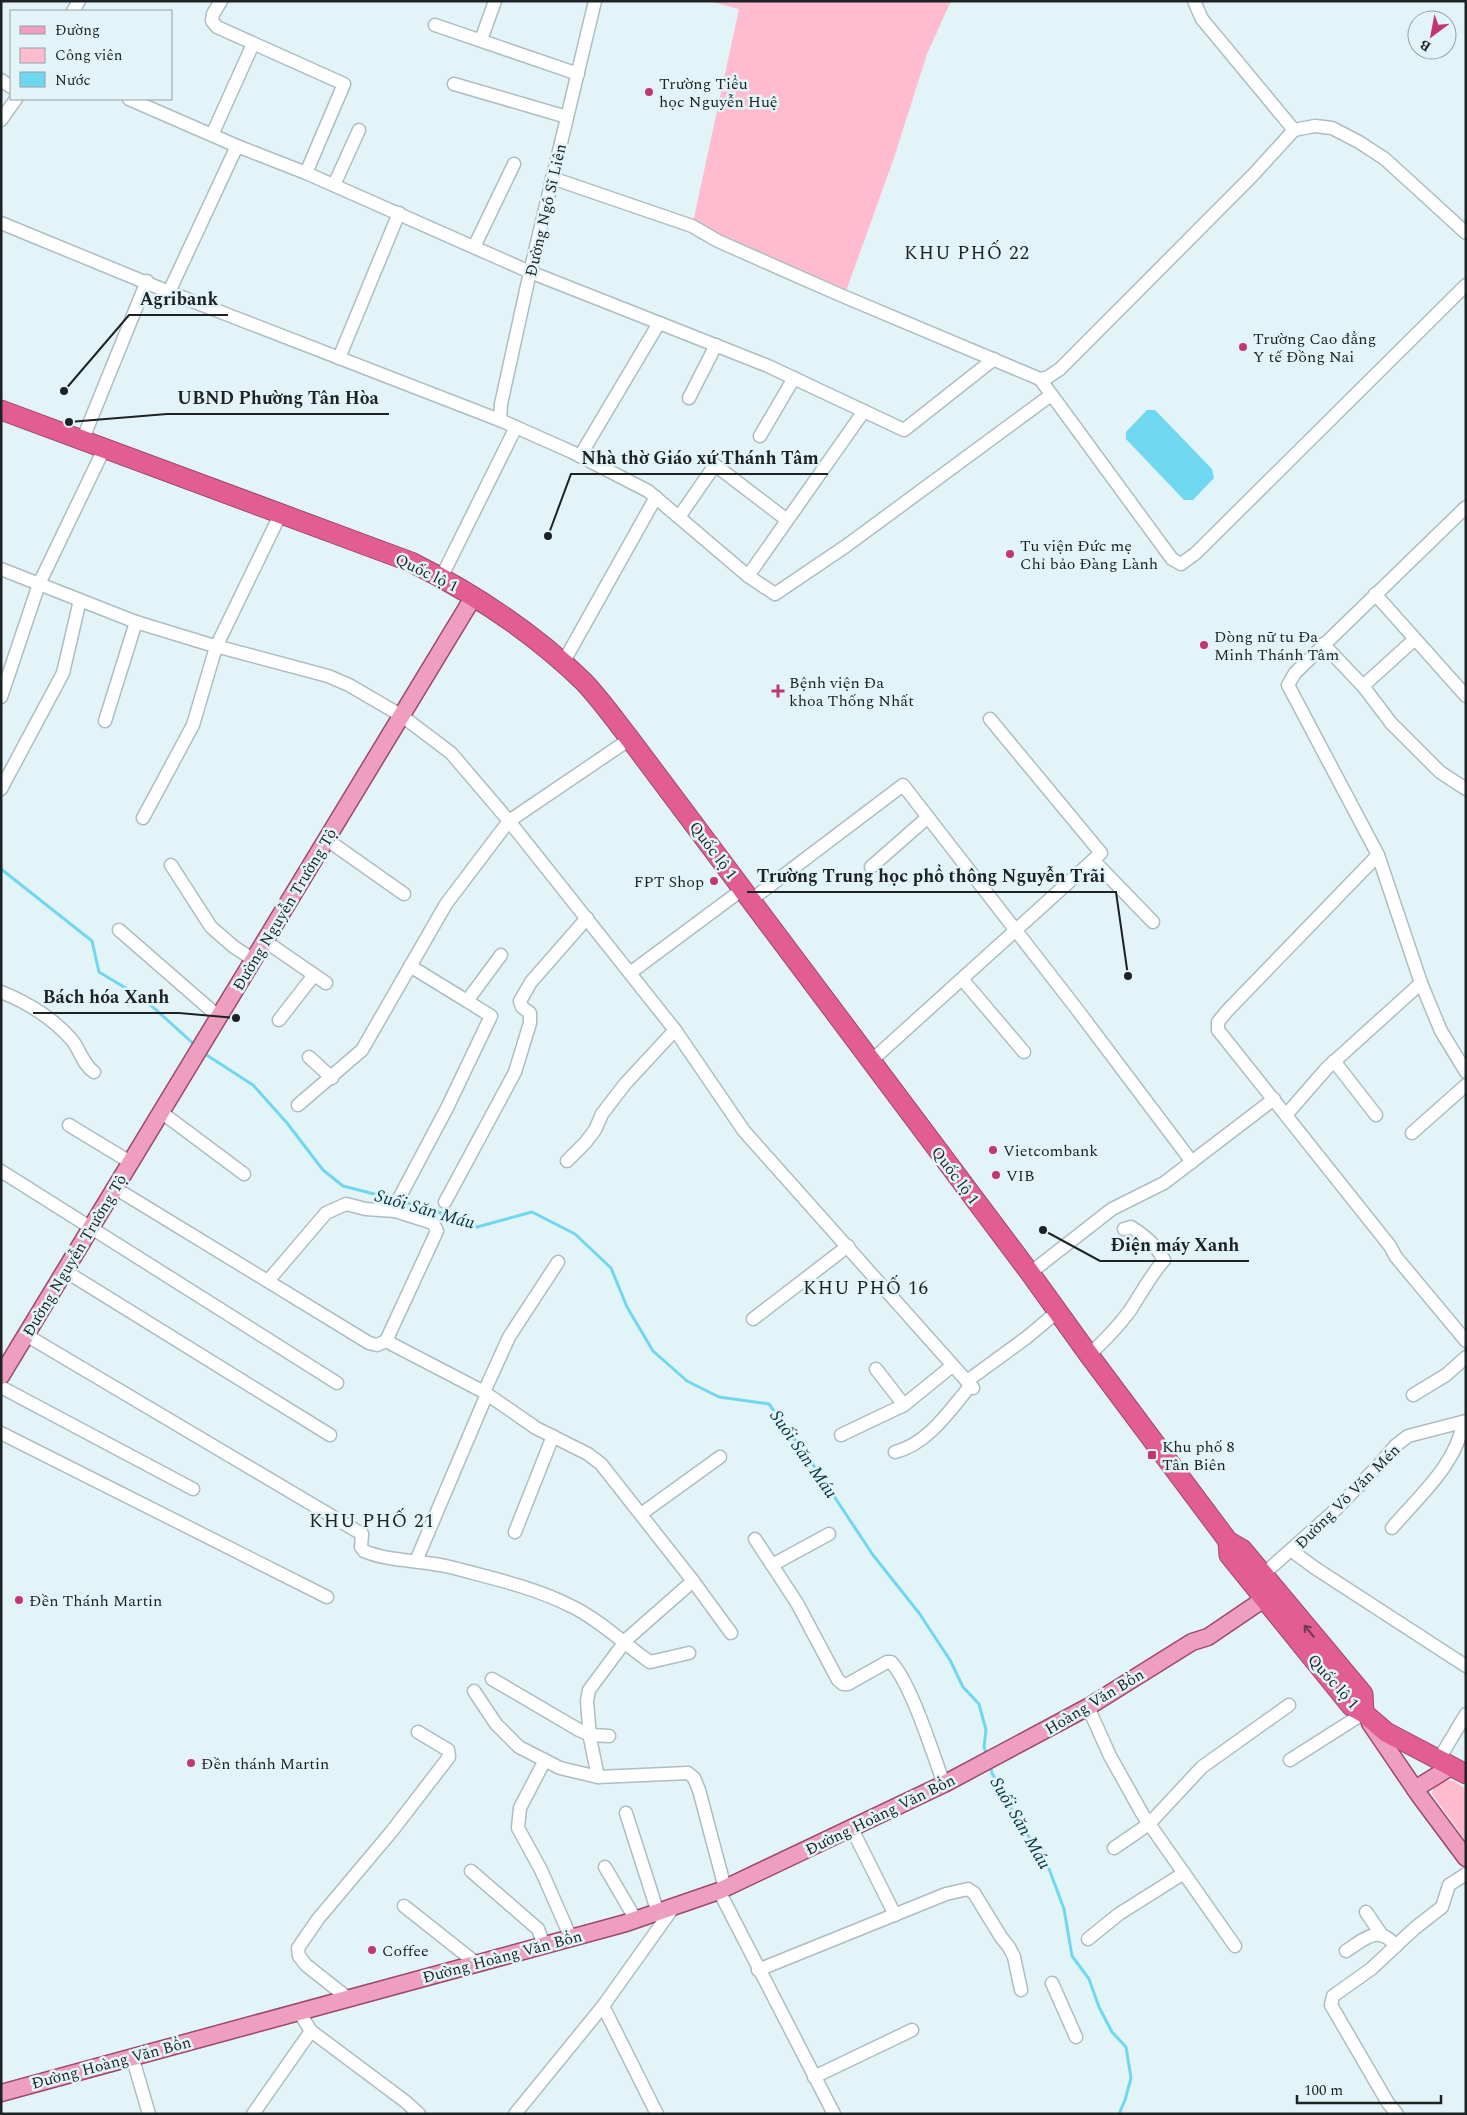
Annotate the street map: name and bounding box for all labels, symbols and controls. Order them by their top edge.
legend [10,10,172,100]
north arrow [1407,10,1457,60]
text: Đường [55,19,100,42]
text: B [1416,34,1435,57]
text: Công viên [55,44,123,67]
text: Nước [55,69,91,92]
place label: Trường Tiểu học Nguyễn Huệ [659,72,778,114]
marker: Trường Tiểu học Nguyễn Huệ [643,86,655,98]
street label: Đường Ngô Sĩ Liên [519,141,573,279]
district label: KHU PHỐ 22 [904,239,1030,268]
callout: Agribank [129,282,228,315]
text: Agribank [140,286,218,313]
place label: Trường Cao đẳng Y tế Đồng Nai [1253,327,1376,369]
marker: Trường Cao đẳng Y tế Đồng Nai [1237,341,1249,353]
callout: UBND Phường Tân Hòa [167,381,389,414]
text: UBND Phường Tân Hòa [177,385,380,412]
callout: Nhà thờ Giáo xứ Thánh Tâm [571,441,828,474]
text: Nhà thờ Giáo xứ Thánh Tâm [581,445,819,472]
place label: Tu viện Đức mẹ Chỉ bảo Đàng Lành [1020,534,1158,576]
street label: Quốc lộ 1 [391,547,462,599]
marker: Tu viện Đức mẹ Chỉ bảo Đàng Lành [1004,548,1016,560]
place label: Dòng nữ tu Đa Minh Thánh Tâm [1214,625,1339,667]
marker: Dòng nữ tu Đa Minh Thánh Tâm [1198,639,1210,651]
place label: Bệnh viện Đa khoa Thống Nhất [789,671,914,713]
marker: Bệnh viện Đa khoa Thống Nhất [771,684,785,698]
street label: Quốc lộ 1 [683,816,743,885]
street label: Đường Nguyễn Trường Tộ [227,824,343,995]
callout: Trường Trung học phổ thông Nguyễn Trãi [747,859,1116,892]
text: Trường Trung học phổ thông Nguyễn Trãi [757,863,1105,890]
place label: FPT Shop [634,870,704,894]
marker: FPT Shop [708,875,720,887]
callout: Bách hóa Xanh [33,980,179,1013]
text: Bách hóa Xanh [43,984,169,1011]
place label: Vietcombank [1003,1139,1098,1163]
street label: Quốc lộ 1 [925,1141,985,1210]
marker: Vietcombank [987,1144,999,1156]
place label: VIB [1006,1164,1035,1188]
marker: VIB [990,1169,1002,1181]
street label: Đường Nguyễn Trường Tộ [17,1170,133,1341]
water label: Suối Săn Máu [372,1182,479,1237]
callout: Điện máy Xanh [1100,1228,1249,1261]
text: Điện máy Xanh [1111,1232,1239,1259]
district label: KHU PHỐ 16 [803,1274,929,1303]
water label: Suối Săn Máu [763,1404,844,1505]
place label: Khu phố 8 Tân Biên [1162,1435,1235,1477]
street label: Đường Võ Văn Mén [1290,1439,1406,1555]
marker: Khu phố 8 Tân Biên [1146,1449,1158,1461]
district label: KHU PHỐ 21 [309,1507,435,1536]
place label: Đền Thánh Martin [29,1589,162,1613]
marker: Đền Thánh Martin [13,1594,25,1606]
one-way arrow [1303,1625,1315,1638]
street label: Quốc lộ 1 [1302,1649,1365,1715]
street label: Hoàng Văn Bổn [1040,1663,1149,1741]
place label: Đền thánh Martin [201,1752,329,1776]
marker: Đền thánh Martin [185,1757,197,1769]
street label: Đường Hoàng Văn Bổn [801,1768,960,1862]
water label: Suối Săn Máu [983,1772,1058,1875]
street label: Đường Hoàng Văn Bổn [420,1924,585,1990]
place label: Coffee [382,1939,429,1963]
marker: Coffee [366,1944,378,1956]
street label: Đường Hoàng Văn Bổn [29,2030,194,2096]
scale bar [1297,2072,1441,2104]
text: 100 m [1304,2079,1343,2102]

